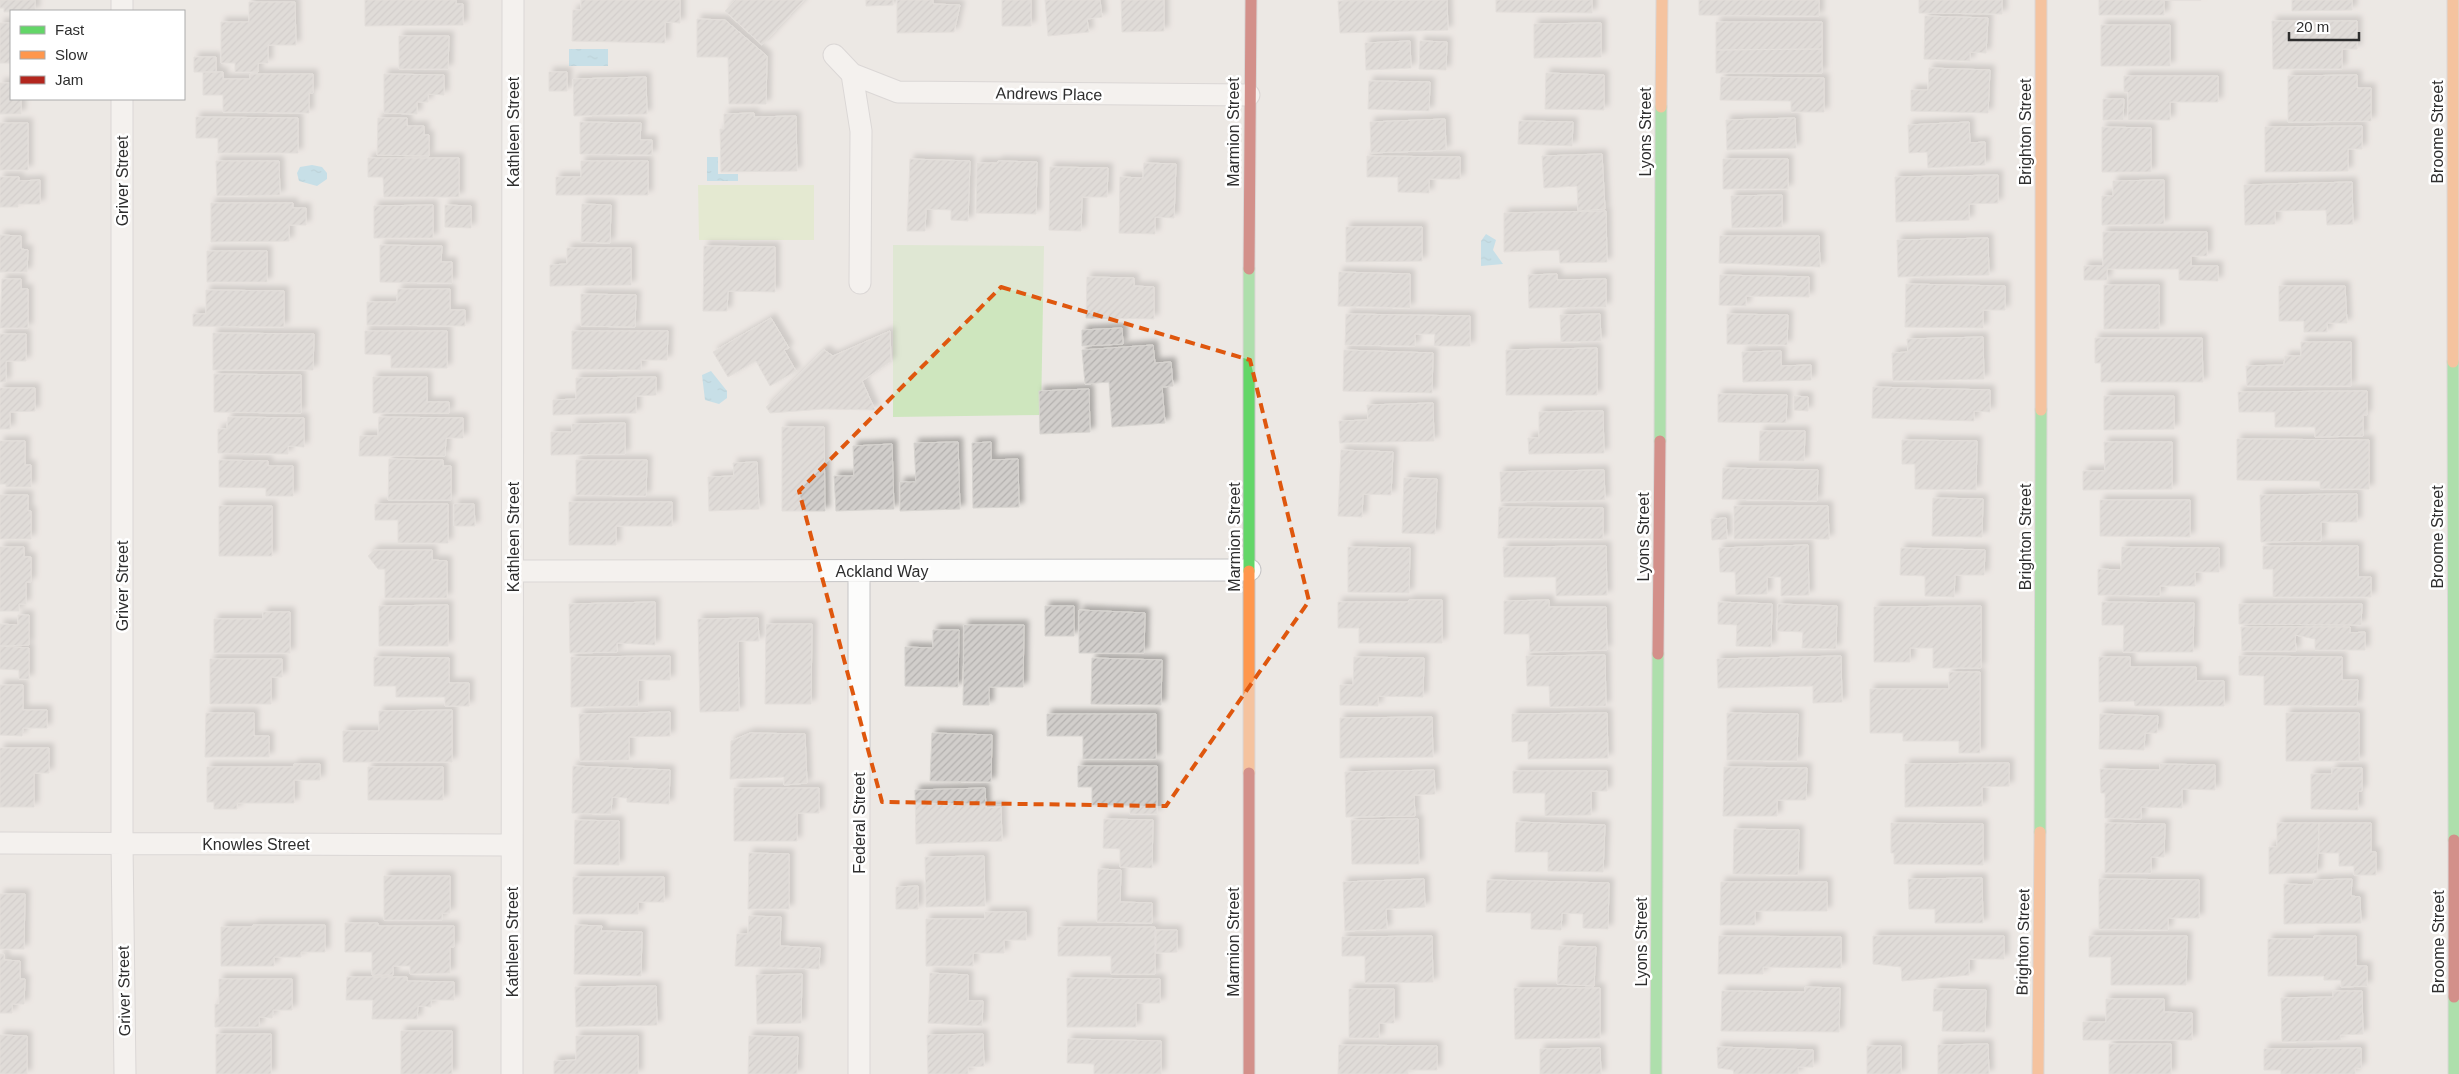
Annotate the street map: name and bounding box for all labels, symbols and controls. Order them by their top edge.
legend [10,10,185,100]
scale bar [2289,10,2359,42]
text: 20 m [2296,18,2329,35]
text: Fast [55,21,85,38]
text: Slow [55,46,88,63]
text: Jam [55,71,83,88]
street label: Kathleen Street [505,76,522,187]
street label: Marmion Street [1225,77,1242,187]
street label: Brighton Street [2017,78,2034,185]
street label: Broome Street [2429,80,2446,184]
street label: Andrews Place [996,85,1103,103]
street label: Lyons Street [1637,87,1654,177]
street label: Griver Street [114,135,131,226]
street label: Kathleen Street [505,481,522,592]
street label: Marmion Street [1226,482,1243,592]
street label: Brighton Street [2017,483,2034,590]
street label: Broome Street [2429,485,2446,589]
street label: Lyons Street [1635,492,1652,582]
street label: Griver Street [114,540,131,631]
street label: Ackland Way [836,563,928,580]
street label: Federal Street [851,772,868,874]
street label: Knowles Street [202,836,310,853]
street label: Kathleen Street [504,886,521,997]
street label: Marmion Street [1225,887,1242,997]
street label: Brighton Street [2014,888,2032,996]
street label: Broome Street [2430,890,2447,994]
street label: Lyons Street [1633,897,1650,987]
street label: Griver Street [115,945,133,1036]

